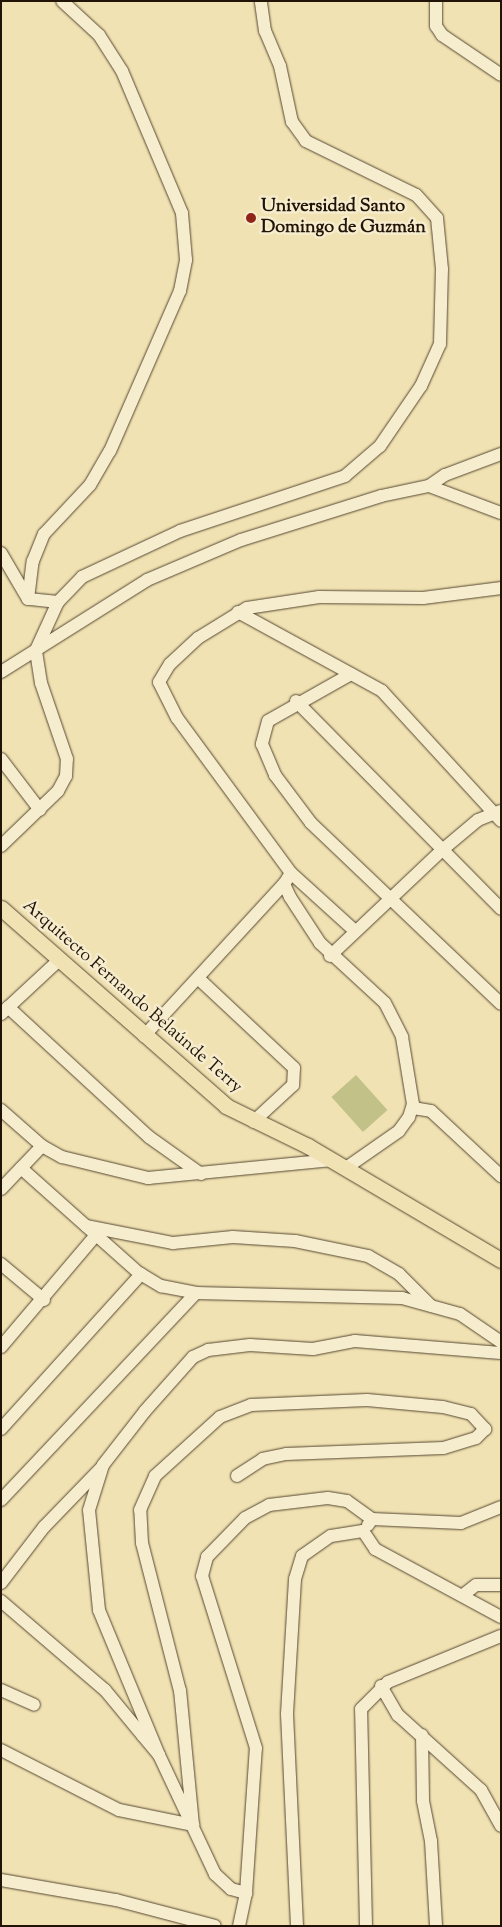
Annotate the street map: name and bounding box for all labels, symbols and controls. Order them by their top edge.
place label: Universidad Santo Domingo de Guzmán [261,197,426,240]
marker: Universidad Santo Domingo de Guzmán [245,212,257,224]
street label: Arquitecto Fernando Belaúnde Terry [18,896,246,1098]

